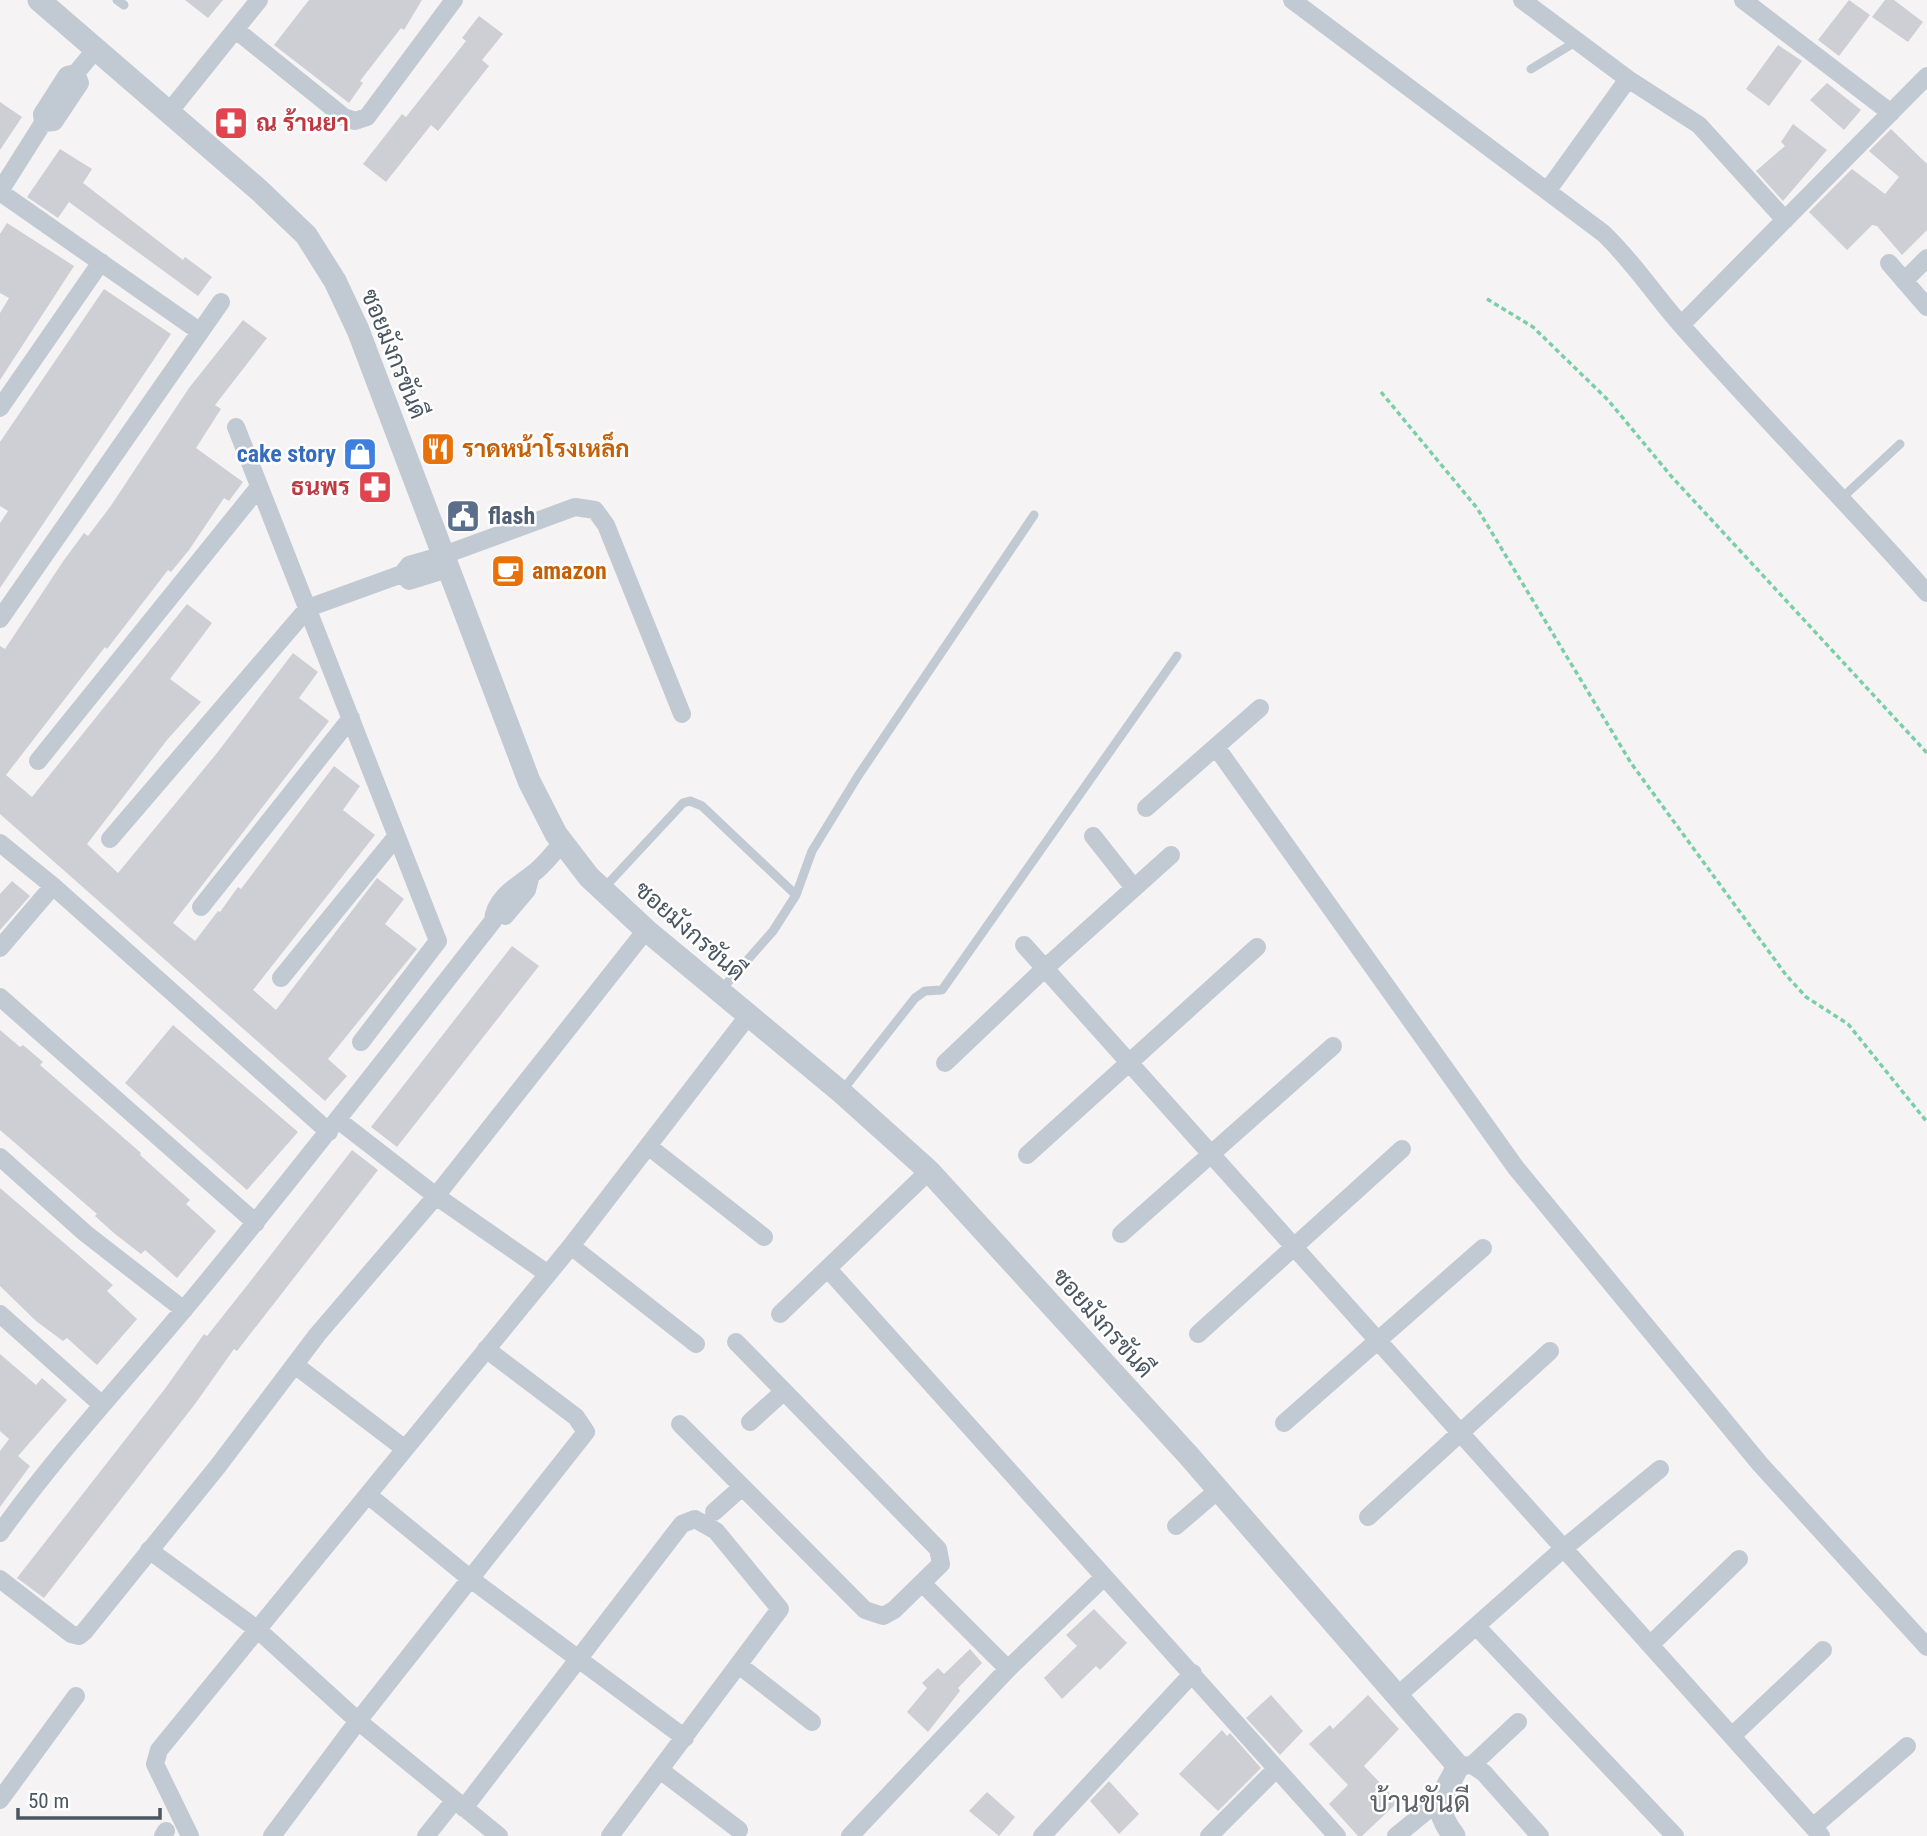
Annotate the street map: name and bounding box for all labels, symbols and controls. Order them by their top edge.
pharmacy icon: ณ ร้านยา [212,104,250,142]
place label: ณ ร้านยา [256,107,349,137]
street label: ซอยมังกรขันดี [355,285,434,423]
restaurant icon: ราดหน้าโรงเหล็ก [419,430,457,468]
place label: ราดหน้าโรงเหล็ก [462,431,630,463]
shop icon: cake story [341,435,379,473]
place label: cake story [237,440,336,468]
pharmacy icon: ธนพร [356,468,394,506]
place label: ธนพร [291,473,350,501]
public building icon: flash [444,497,482,535]
place label: flash [488,502,535,530]
cafe icon: amazon [489,552,527,590]
place label: amazon [532,557,607,585]
street label: ซอยมังกรขันดี [629,875,752,987]
street label: ซอยมังกรขันดี [1047,1262,1160,1383]
scale bar [18,1776,159,1820]
district label: บ้านขันดี [1370,1784,1470,1819]
text: 50 m [28,1789,69,1813]

